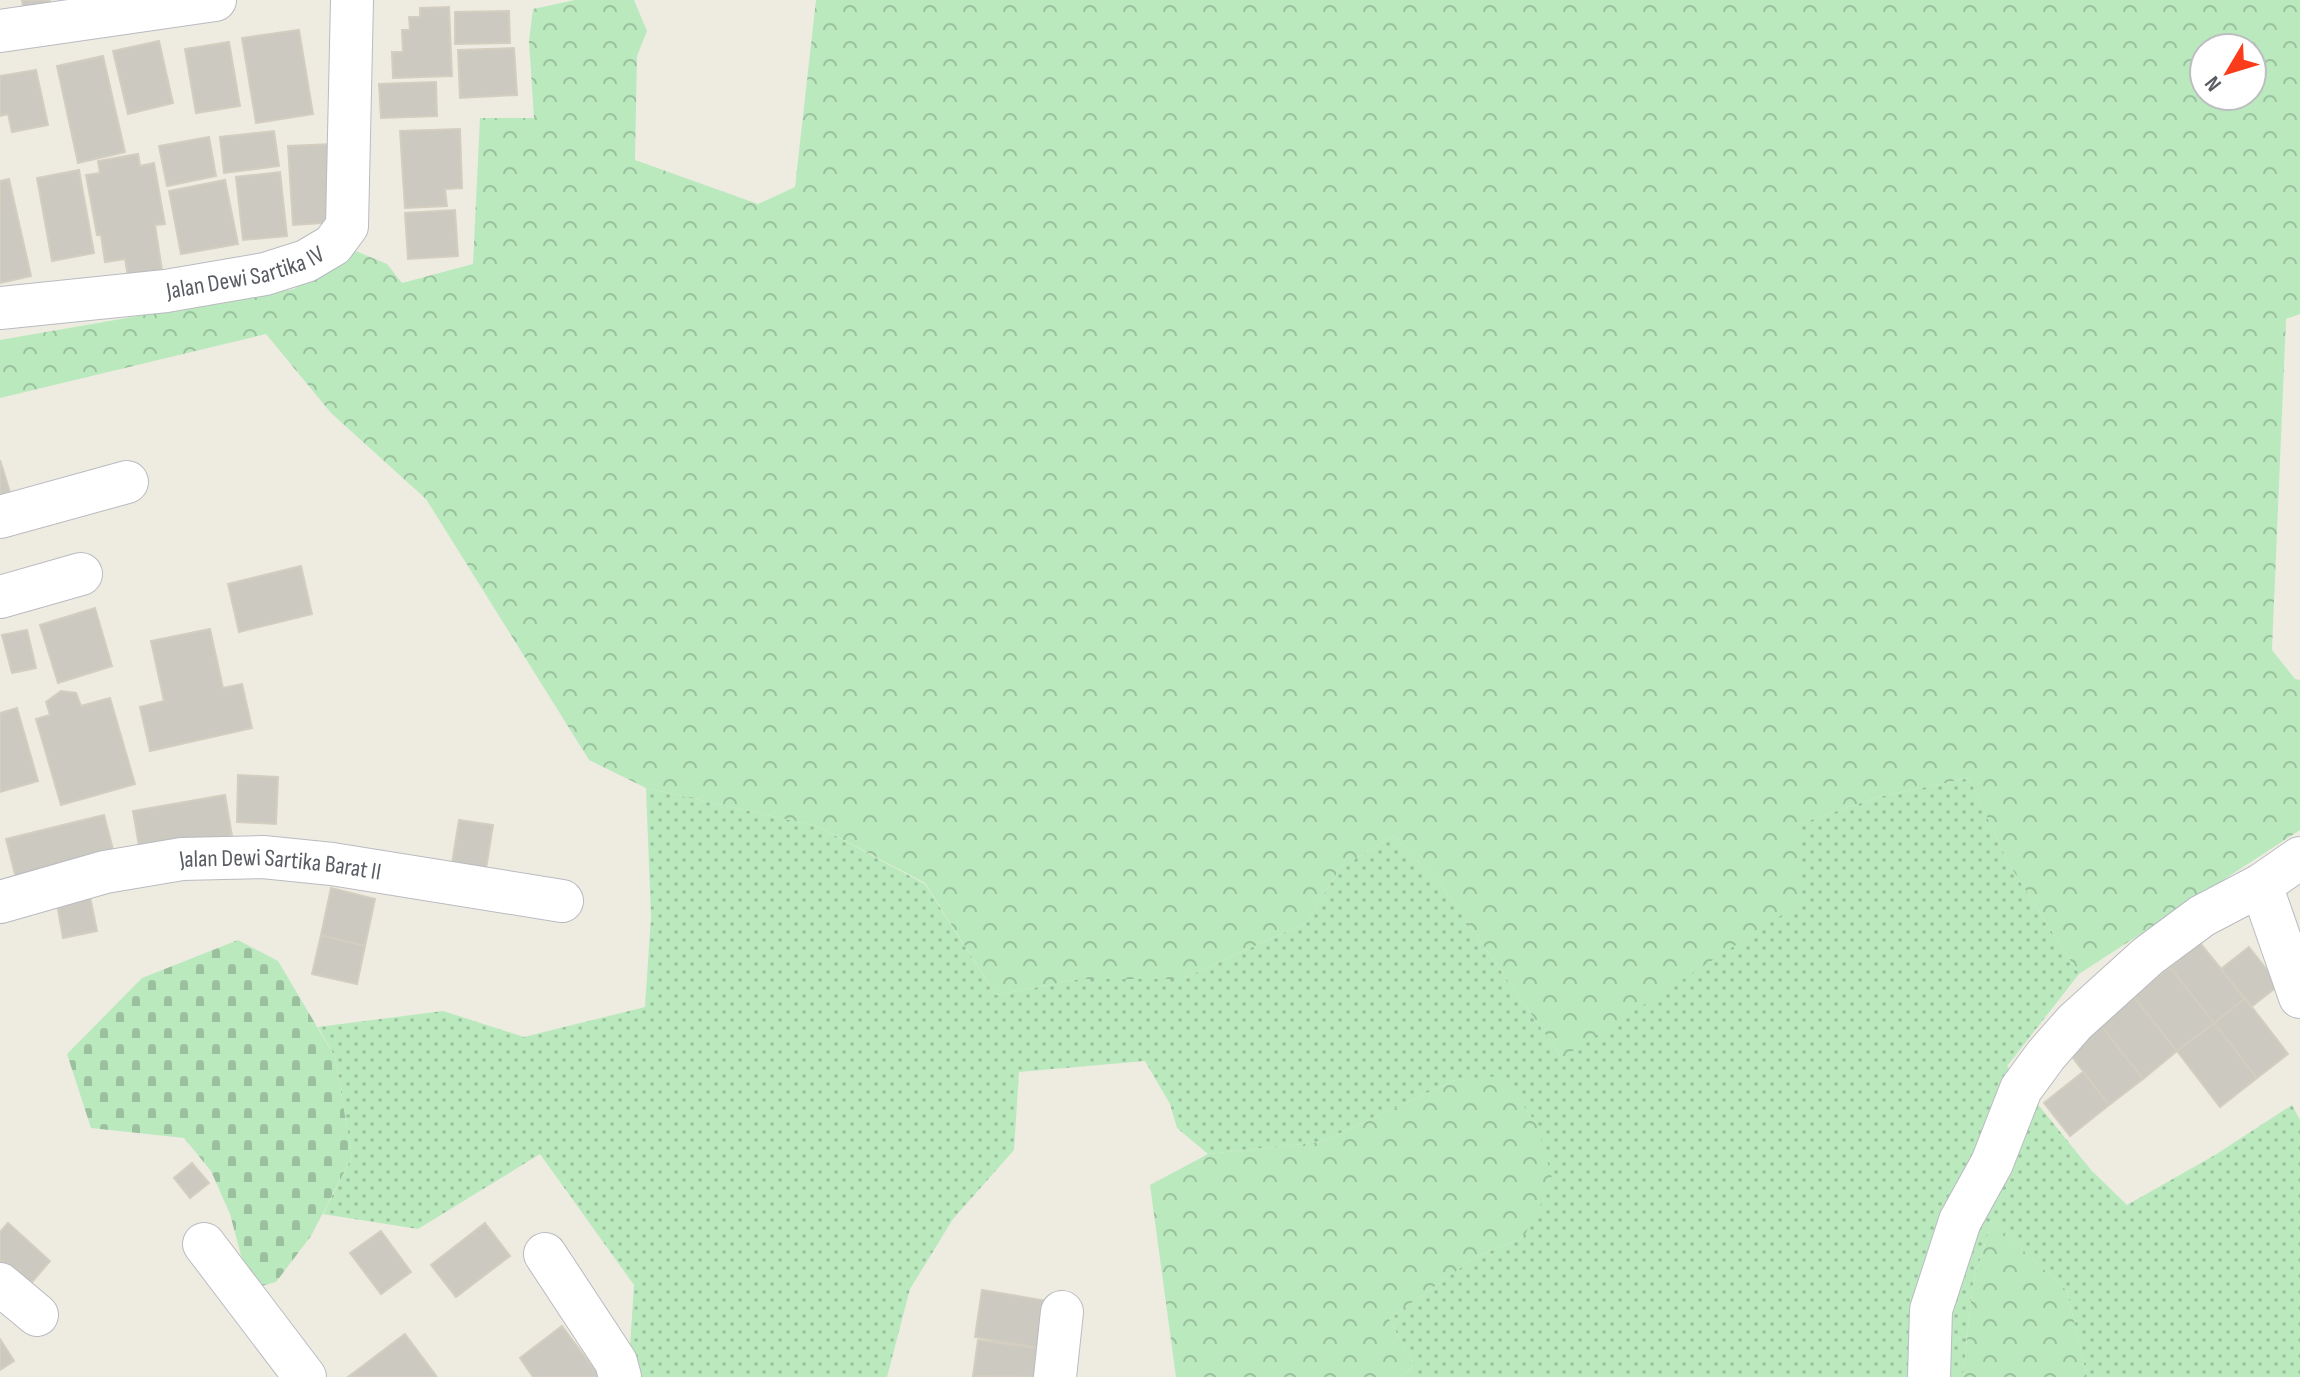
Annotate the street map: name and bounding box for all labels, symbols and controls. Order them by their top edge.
north arrow [2188,32,2268,112]
text: N [2199,70,2228,96]
street label: Jalan Dewi Sartika IV [163,239,330,306]
street label: Jalan Dewi Sartika Barat II [176,843,383,887]

